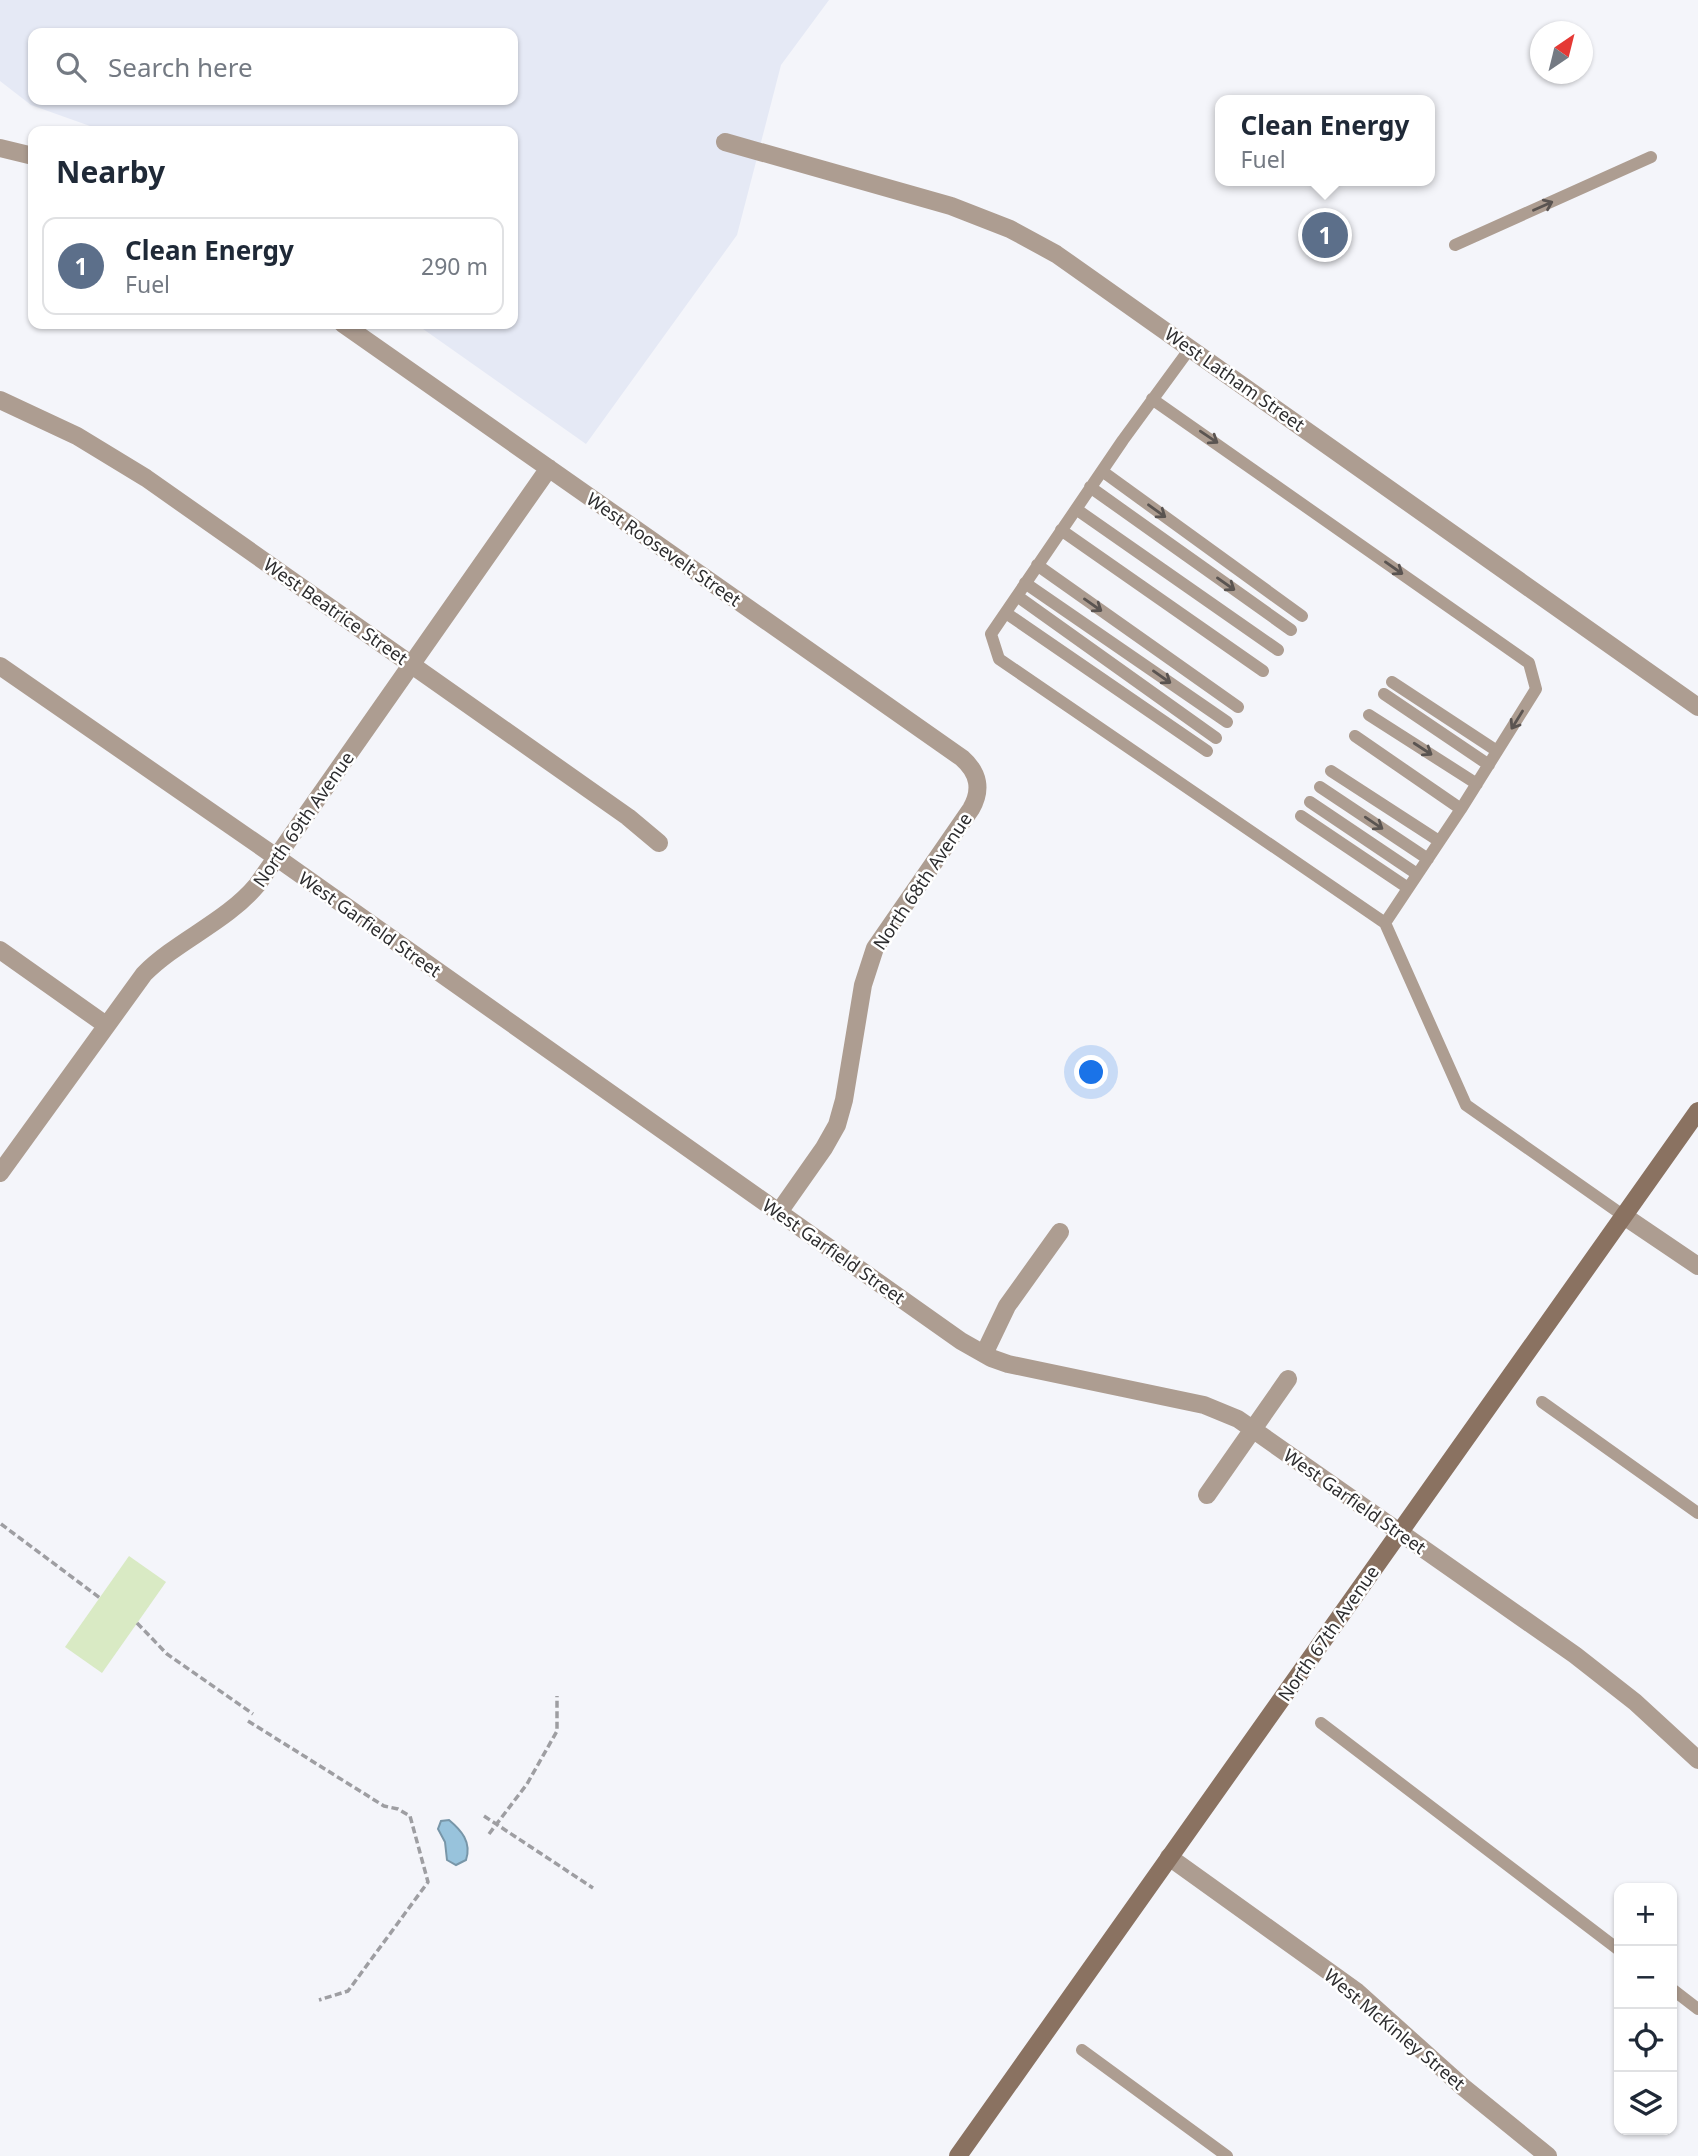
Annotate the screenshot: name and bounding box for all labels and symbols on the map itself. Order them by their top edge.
north arrow [1530,21,1593,84]
one-way arrow [1532,199,1554,212]
pin: 1 [1302,209,1348,261]
street label: West Latham Street [1160,322,1310,437]
one-way arrow [1198,430,1218,444]
street label: West Roosevelt Street [582,487,746,612]
one-way arrow [1147,504,1166,518]
street label: West Beatrice Street [259,552,413,670]
one-way arrow [1384,561,1403,575]
one-way arrow [1216,577,1235,591]
one-way arrow [1083,597,1102,612]
one-way arrow [1152,670,1171,684]
one-way arrow [1509,709,1523,729]
one-way arrow [1413,742,1432,757]
street label: North 69th Avenue [247,746,359,892]
street label: North 68th Avenue [867,808,977,954]
one-way arrow [1364,816,1383,830]
street label: West Garfield Street [294,866,446,982]
your location [1074,1055,1108,1089]
street label: West Garfield Street [758,1193,910,1309]
street label: West Garfield Street [1279,1443,1431,1559]
street label: North 67th Avenue [1272,1560,1384,1706]
street label: West McKinley Street [1320,1963,1471,2095]

